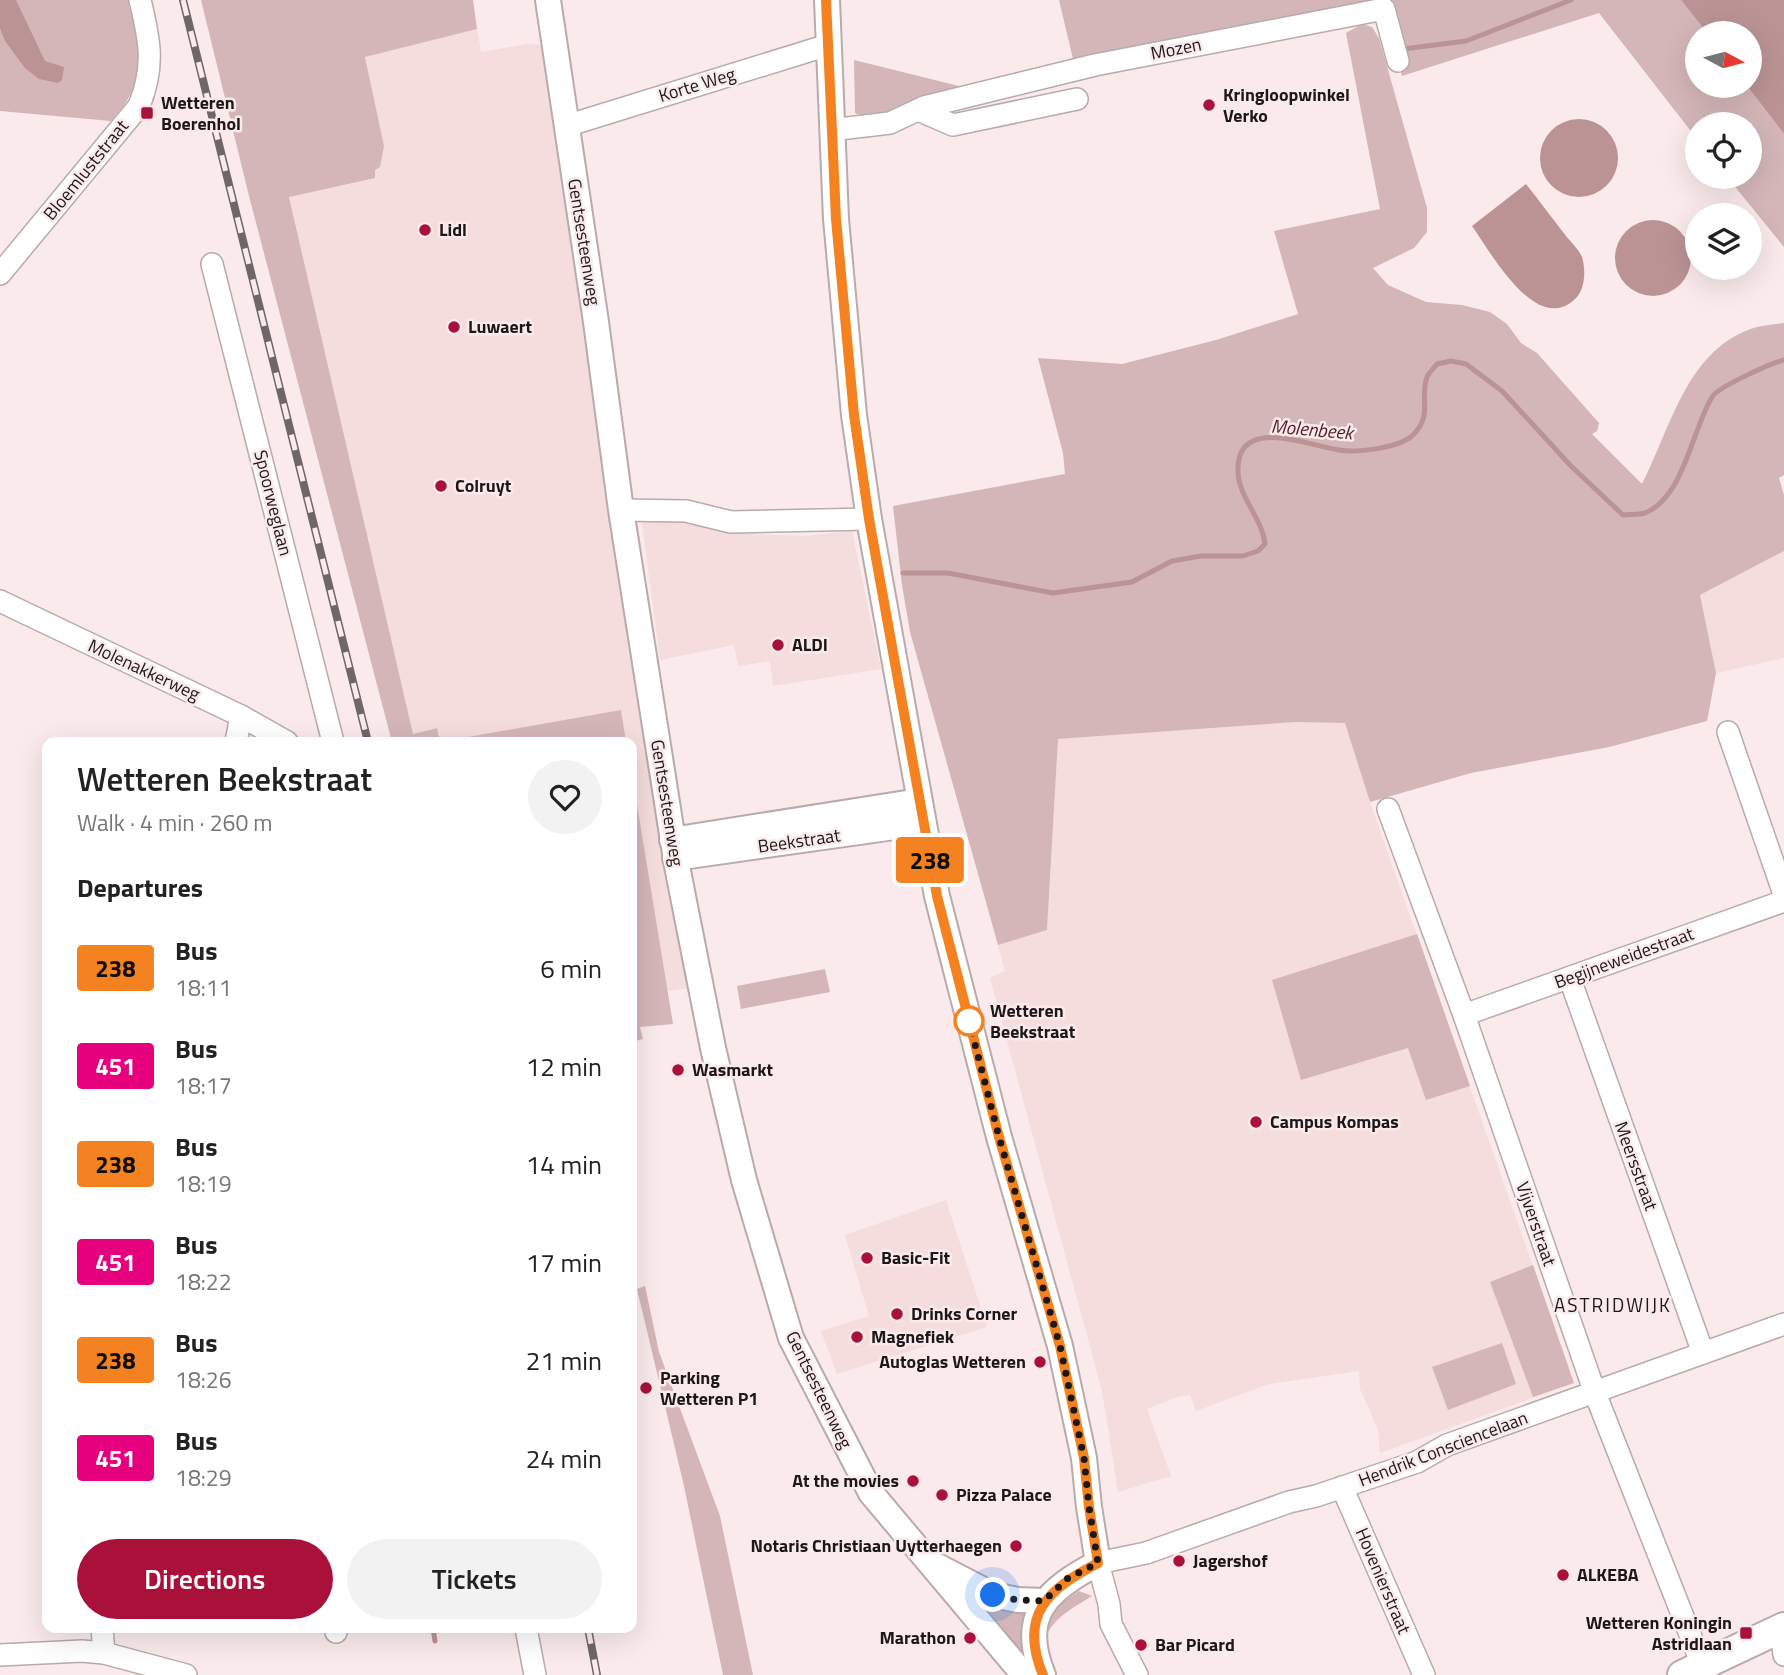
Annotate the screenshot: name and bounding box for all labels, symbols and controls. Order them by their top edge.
north arrow [1685,21,1762,98]
map controls [1685,21,1762,280]
street label: Mozen [1148,30,1204,67]
street label: Korte Weg [655,60,739,109]
place label: Kringloopwinkel Verko [1223,81,1350,129]
place label: Wetteren Boerenhol [161,89,241,137]
marker: Kringloopwinkel Verko [1201,97,1217,113]
marker: Wetteren Boerenhol [139,105,155,121]
button: locate [1685,112,1762,189]
street label: Bloemluststraat [37,113,135,226]
street label: Gentsesteenweg [561,177,608,307]
button: layers [1685,203,1762,280]
place label: Lidl [439,216,467,243]
marker: Lidl [417,222,433,238]
place label: Luwaert [468,313,532,340]
marker: Luwaert [446,319,462,335]
water label: Molenbeek [1270,410,1357,447]
street label: Spoorweglaan [247,447,300,559]
place label: Colruyt [455,472,512,499]
marker: Colruyt [433,478,449,494]
place label: ALDI [792,631,828,658]
street label: Molenakkerweg [84,632,205,707]
marker: ALDI [770,637,786,653]
street label: Gentsesteenweg [644,738,691,868]
text: Wetteren Beekstraat [77,754,372,804]
button: heart [528,760,602,834]
text: Walk · 4 min · 260 m [77,805,273,840]
street label: Beekstraat [756,821,843,860]
line badge: 238 [890,837,970,883]
text: 238 [910,842,950,878]
text: Departures [77,868,203,907]
street label: Begijneweidestraat [1550,920,1698,995]
text: Bus [175,931,217,970]
text: 6 min [540,949,602,988]
text: 238 [95,950,136,986]
text: 18:11 [175,970,232,1005]
place label: Wetteren Beekstraat [990,997,1076,1045]
marker: Wetteren Beekstraat [954,1006,984,1036]
text: Bus [175,1029,217,1068]
text: 12 min [526,1047,602,1086]
text: 451 [95,1048,136,1084]
place label: Wasmarkt [692,1056,773,1083]
marker: Wasmarkt [670,1062,686,1078]
text: 18:17 [175,1068,232,1103]
place label: Campus Kompas [1270,1108,1399,1135]
marker: Campus Kompas [1248,1114,1264,1130]
street label: Meersstraat [1608,1117,1665,1215]
text: Bus [175,1127,217,1166]
text: 14 min [526,1145,602,1184]
text: 238 [95,1146,136,1182]
text: 18:19 [175,1166,232,1201]
street label: Vijverstraat [1509,1178,1564,1270]
text: Bus [175,1225,217,1264]
text: 17 min [526,1243,602,1282]
text: 451 [95,1244,136,1280]
place label: Basic-Fit [881,1244,951,1271]
marker: Basic-Fit [859,1250,875,1266]
text: 18:22 [175,1264,232,1299]
district label: ASTRIDWIJK [1554,1290,1672,1319]
place label: Drinks Corner [911,1300,1018,1327]
marker: Drinks Corner [889,1306,905,1322]
text: Bus [175,1323,217,1362]
place label: Magnefiek [871,1323,955,1350]
street label: Gentsesteenweg [779,1326,860,1453]
marker: Magnefiek [849,1329,865,1345]
text: 21 min [526,1341,602,1380]
text: 238 [95,1342,136,1378]
place label: Autoglas Wetteren [879,1348,1026,1375]
marker: Autoglas Wetteren [1032,1354,1048,1370]
text: 18:26 [175,1362,232,1397]
place label: Parking Wetteren P1 [660,1364,758,1412]
marker: Parking Wetteren P1 [638,1380,654,1396]
street label: Hendrik Consciencelaan [1354,1404,1531,1493]
text: Bus [175,1421,217,1460]
text: 24 min [526,1439,602,1478]
text: 451 [95,1440,136,1476]
text: 18:29 [175,1460,232,1495]
place label: At the movies [792,1467,899,1494]
marker: At the movies [905,1473,921,1489]
place label: Pizza Palace [956,1481,1052,1508]
marker: Pizza Palace [934,1487,950,1503]
street label: Hovenierstraat [1349,1523,1418,1639]
place label: Notaris Christiaan Uytterhaegen [751,1532,1002,1559]
marker: Notaris Christiaan Uytterhaegen [1008,1538,1024,1554]
button: Directions [77,1539,333,1619]
button: Tickets [347,1539,602,1619]
place label: Jagershof [1193,1547,1268,1574]
marker: Jagershof [1171,1553,1187,1569]
place label: ALKEBA [1577,1561,1639,1588]
marker: ALKEBA [1555,1567,1571,1583]
your location [975,1577,1010,1612]
place label: Wetteren Koningin Astridlaan [1586,1609,1732,1657]
place label: Marathon [879,1624,956,1651]
marker: Wetteren Koningin Astridlaan [1738,1625,1754,1641]
marker: Marathon [962,1630,978,1646]
place label: Bar Picard [1155,1631,1235,1658]
marker: Bar Picard [1133,1637,1149,1653]

